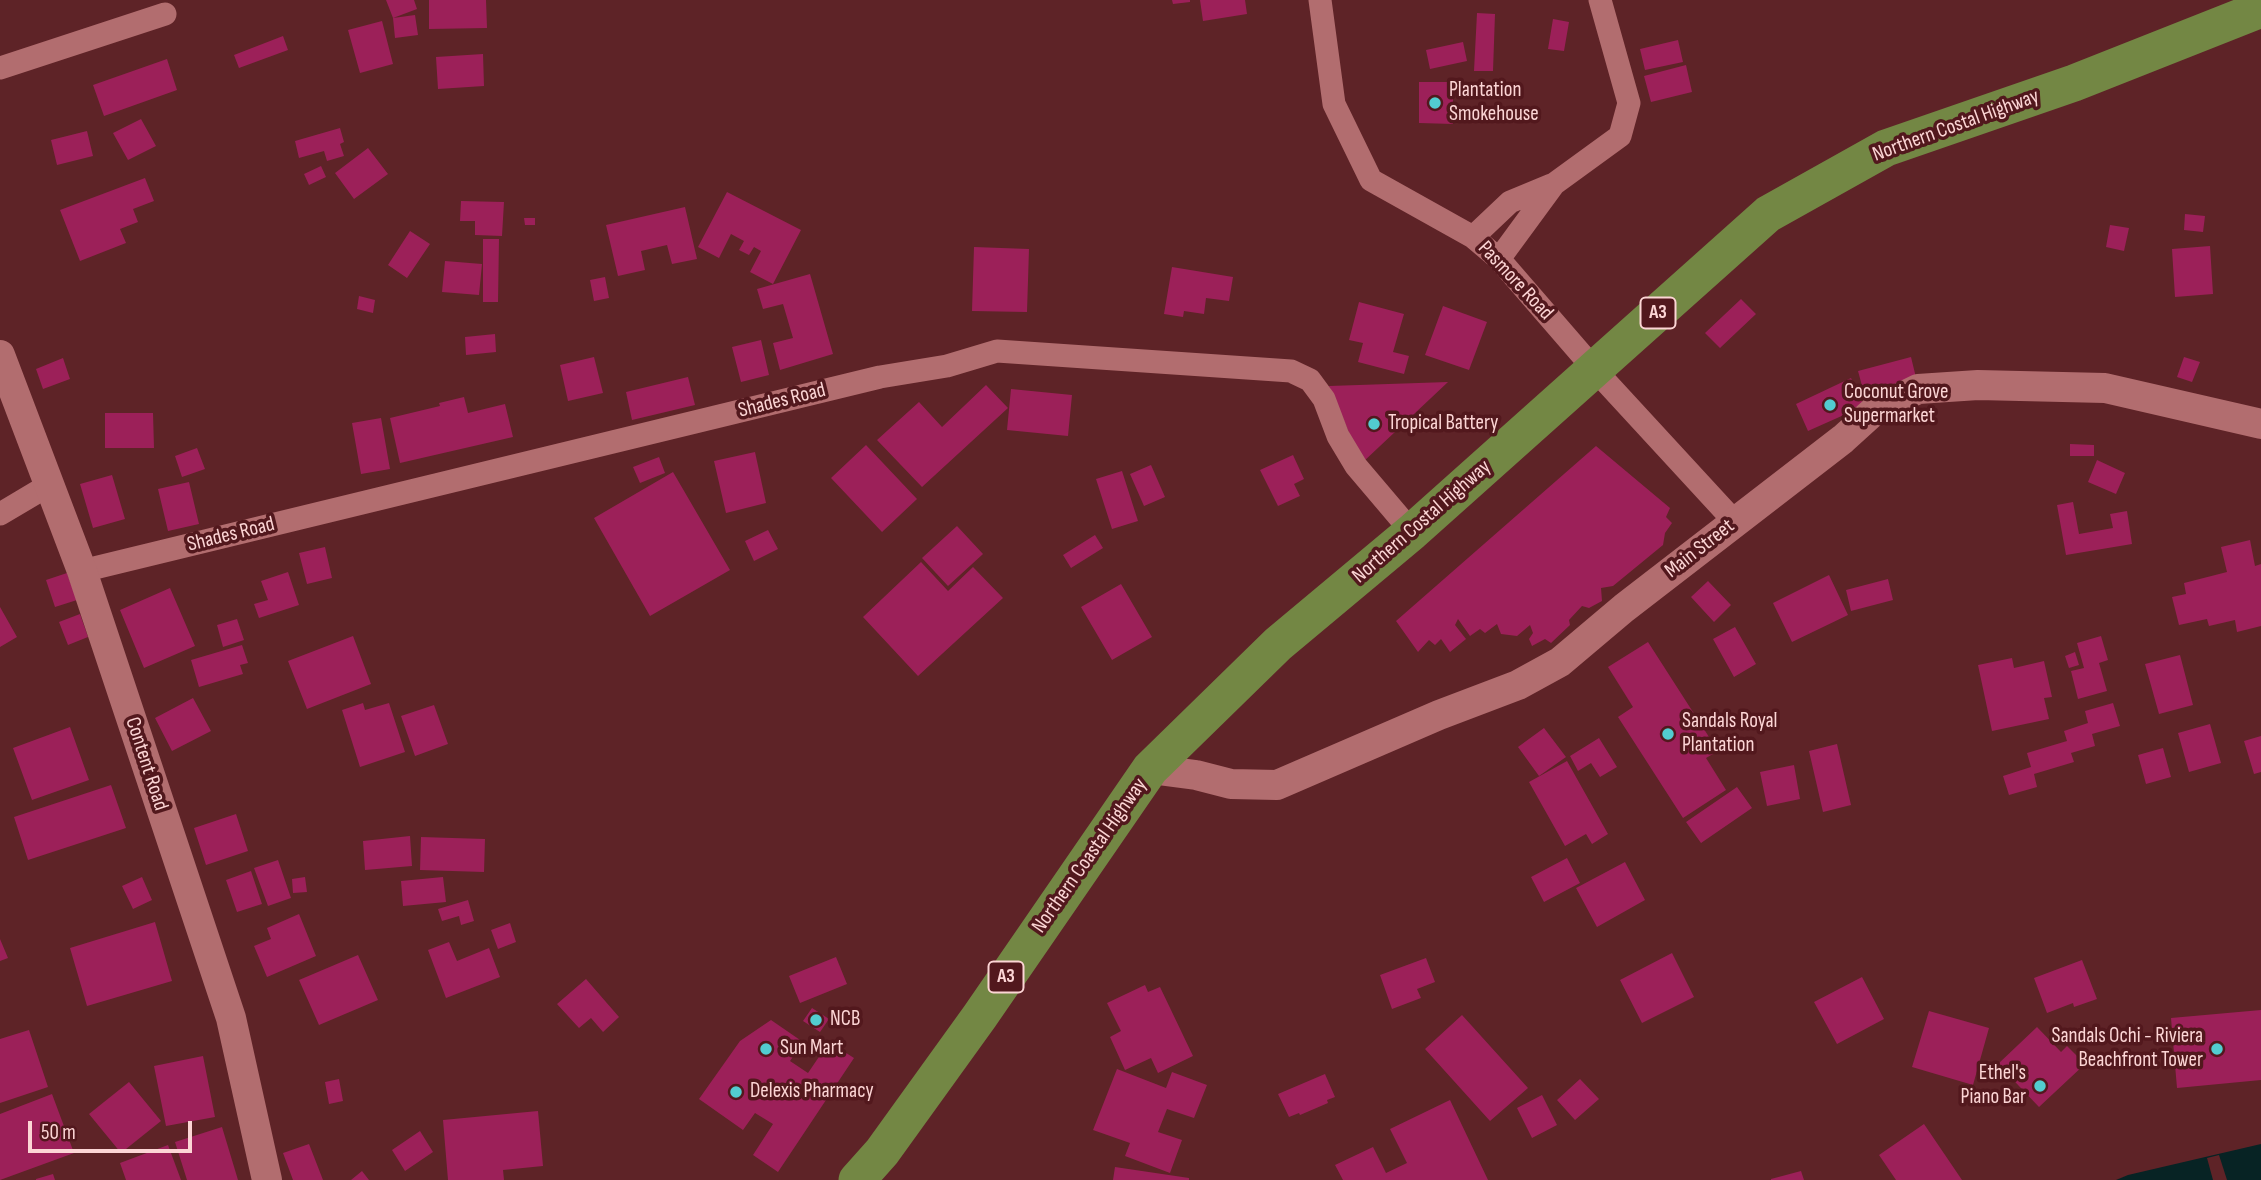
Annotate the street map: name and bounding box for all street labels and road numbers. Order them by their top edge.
street label: Northern Costal Highway [1869,84,2043,168]
street label: Pasmore Road [1472,236,1558,326]
road number: A3 [1640,298,1676,328]
street label: Shades Road [736,378,828,424]
street label: Northern Costal Highway [1348,455,1496,589]
street label: Shades Road [185,512,277,558]
street label: Main Street [1660,514,1740,584]
street label: Content Road [119,714,173,814]
street label: Northern Coastal Highway [1027,774,1153,938]
road number: A3 [988,962,1024,993]

